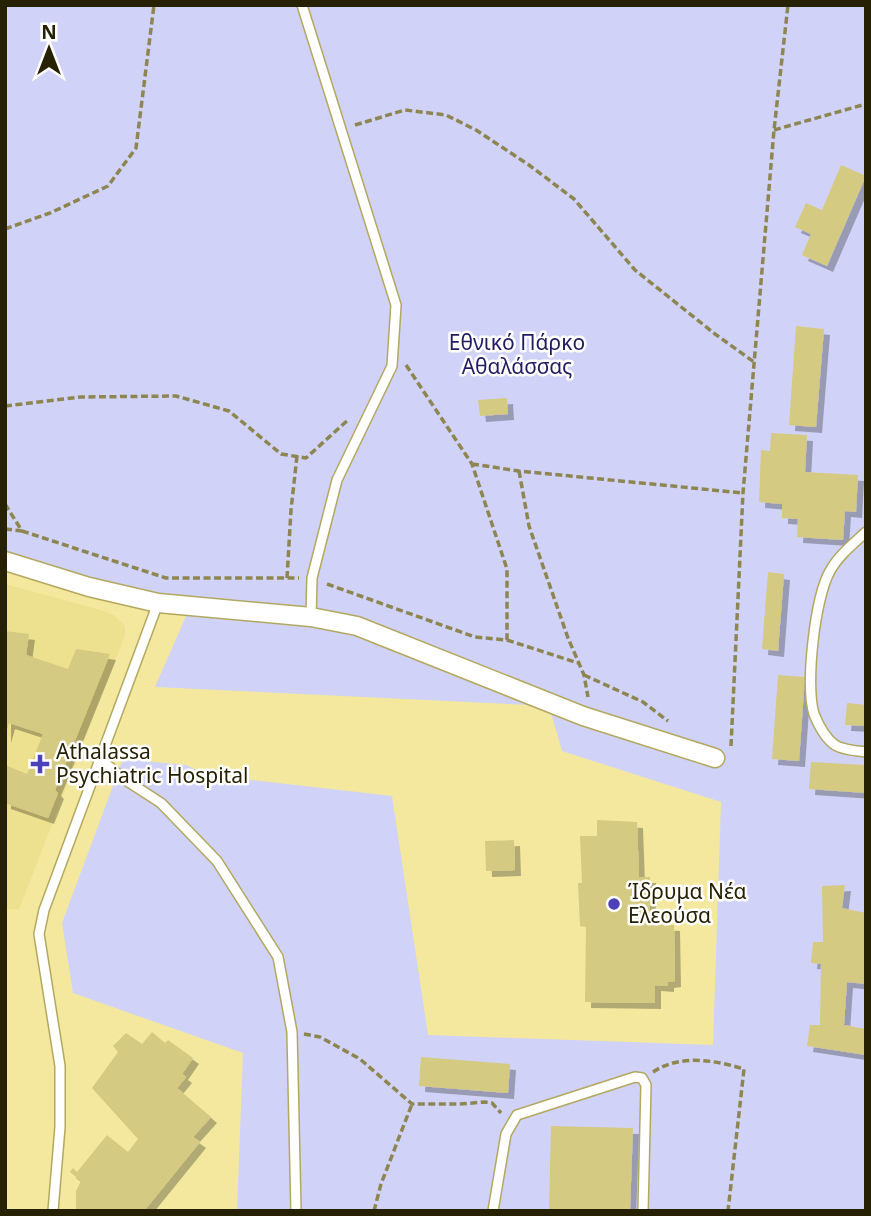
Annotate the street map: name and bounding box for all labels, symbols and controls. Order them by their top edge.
north arrow [14,14,84,84]
text: N [41,19,57,45]
park label: Εθνικό Πάρκο Αθαλάσσας [449,328,585,380]
place label: Athalassa Psychiatric Hospital [56,737,248,789]
marker: Athalassa Psychiatric Hospital [30,754,50,774]
place label: Ίδρυμα Νέα Ελεούσα [628,877,747,929]
marker: Ίδρυμα Νέα Ελεούσα [606,896,622,912]

